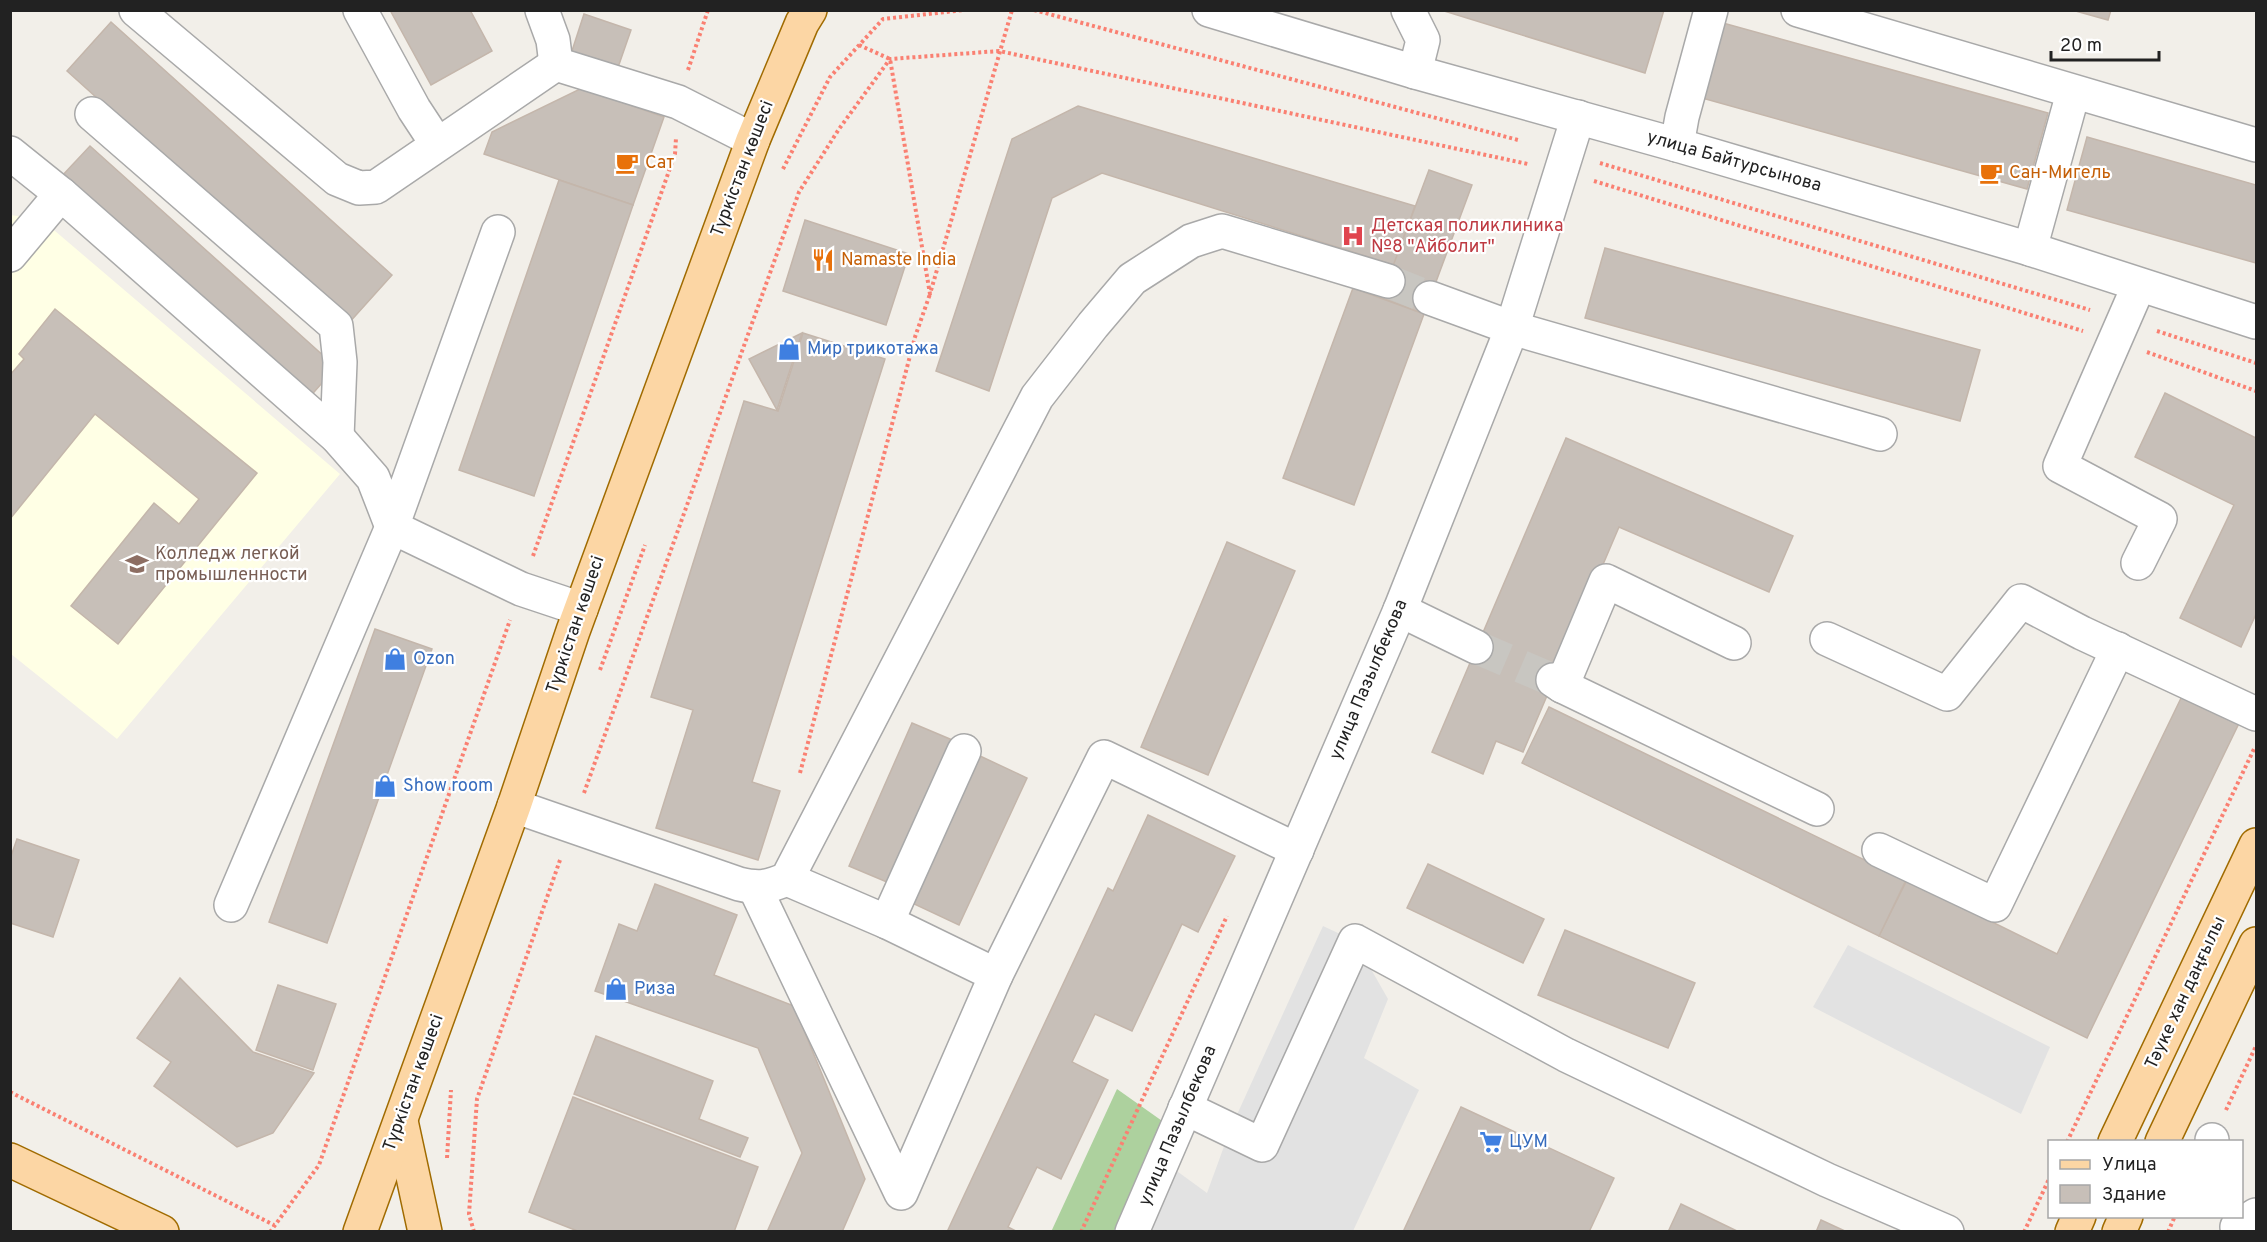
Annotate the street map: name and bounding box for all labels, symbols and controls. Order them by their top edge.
scale bar [2051,24,2159,62]
text: 20 m [2060,35,2102,58]
street label: Түркістан көшесі [706,97,780,241]
street label: улица Байтурсынова [1644,126,1824,198]
cafe icon: Сат [614,150,640,176]
place label: Сат [645,152,674,175]
cafe icon: Сан-Мигель [1978,160,2004,186]
place label: Сан-Мигель [2009,162,2111,185]
place label: Детская поликлиника №8 "Айболит" [1371,215,1564,259]
hospital icon: Детская поликлиника №8 "Айболит" [1340,223,1366,249]
restaurant icon: Namaste India [810,247,836,273]
place label: Namaste India [841,249,956,272]
shop icon: Мир трикотажа [776,336,802,362]
place label: Мир трикотажа [807,338,938,361]
place label: Колледж легкой промышленности [155,543,308,587]
school or university icon: Колледж легкой промышленности [124,551,150,577]
street label: Түркістан көшесі [542,553,610,697]
street label: улица Пазылбекова [1325,596,1413,764]
shop icon: Ozon [382,646,408,672]
place label: Ozon [413,648,455,671]
shop icon: Show room [372,773,398,799]
place label: Show room [403,775,493,798]
street label: Тәуке хан даңғылы [2141,913,2231,1073]
shop icon: Риза [603,976,629,1002]
place label: Риза [634,978,675,1001]
street label: Түркістан көшесі [378,1011,450,1155]
street label: улица Пазылбекова [1134,1042,1222,1210]
supermarket icon: ЦУМ [1478,1129,1504,1155]
place label: ЦУМ [1509,1131,1548,1154]
legend [2048,1140,2243,1218]
text: Улица [2102,1154,2156,1177]
text: Здание [2102,1184,2166,1207]

